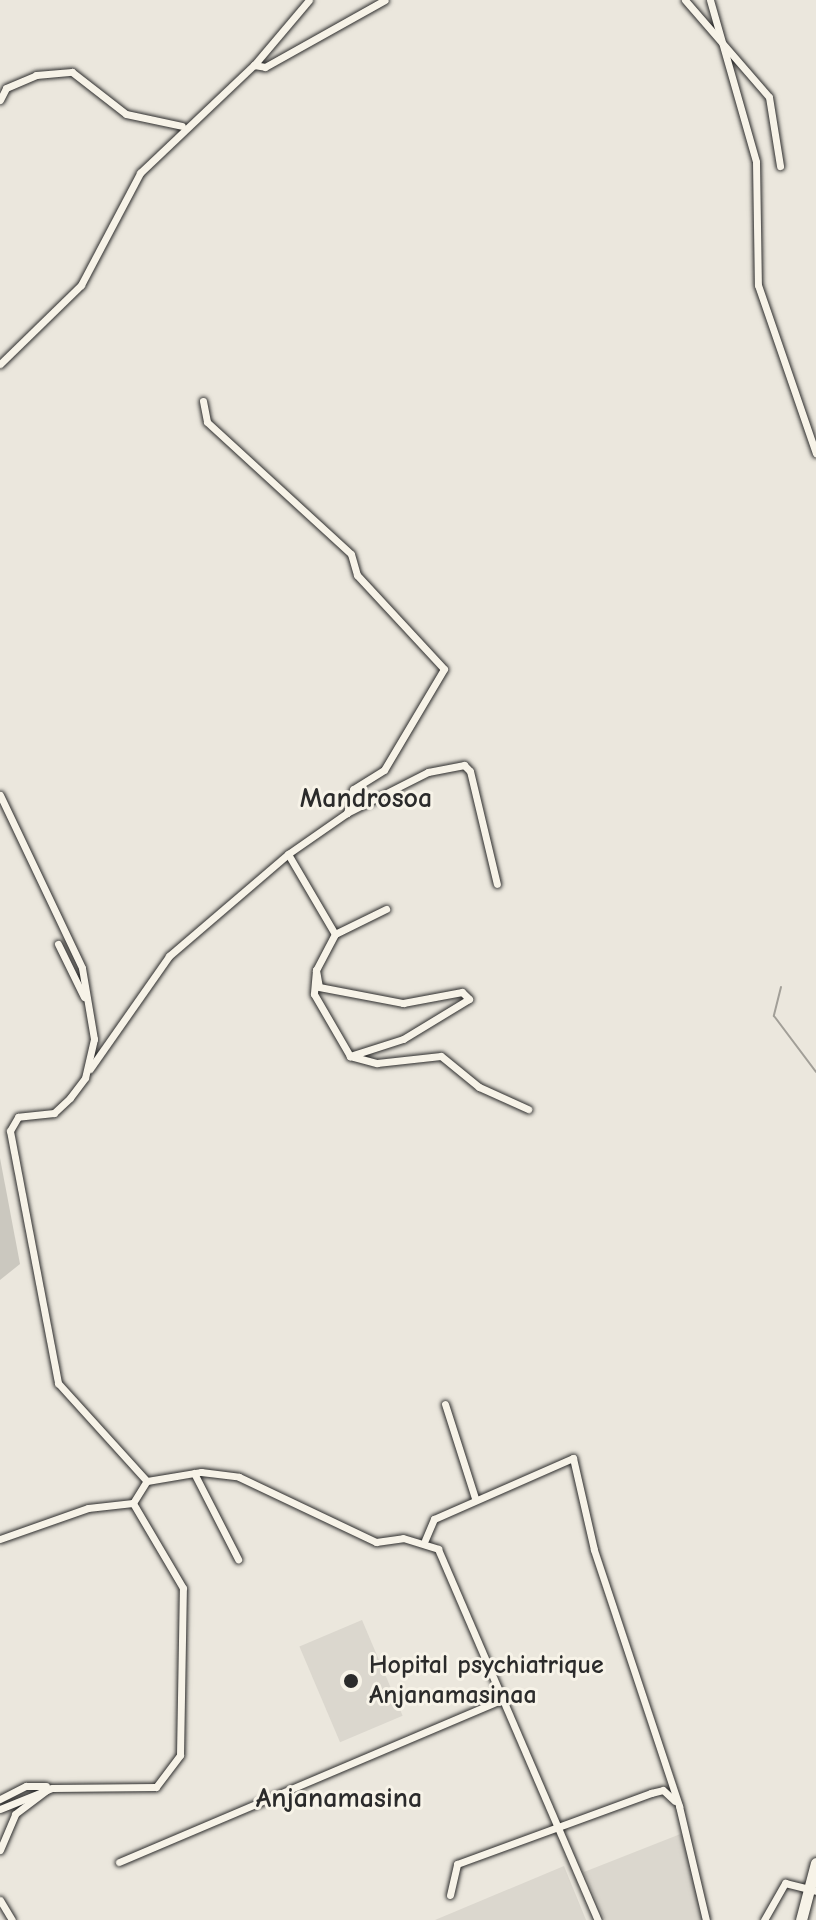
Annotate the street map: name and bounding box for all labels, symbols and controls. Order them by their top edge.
district label: Mandrosoa [300,781,432,815]
place label: Hopital psychiatrique Anjanamasinaa [369,1650,604,1712]
marker: Hopital psychiatrique Anjanamasinaa [340,1670,362,1692]
district label: Anjanamasina [256,1781,422,1815]

